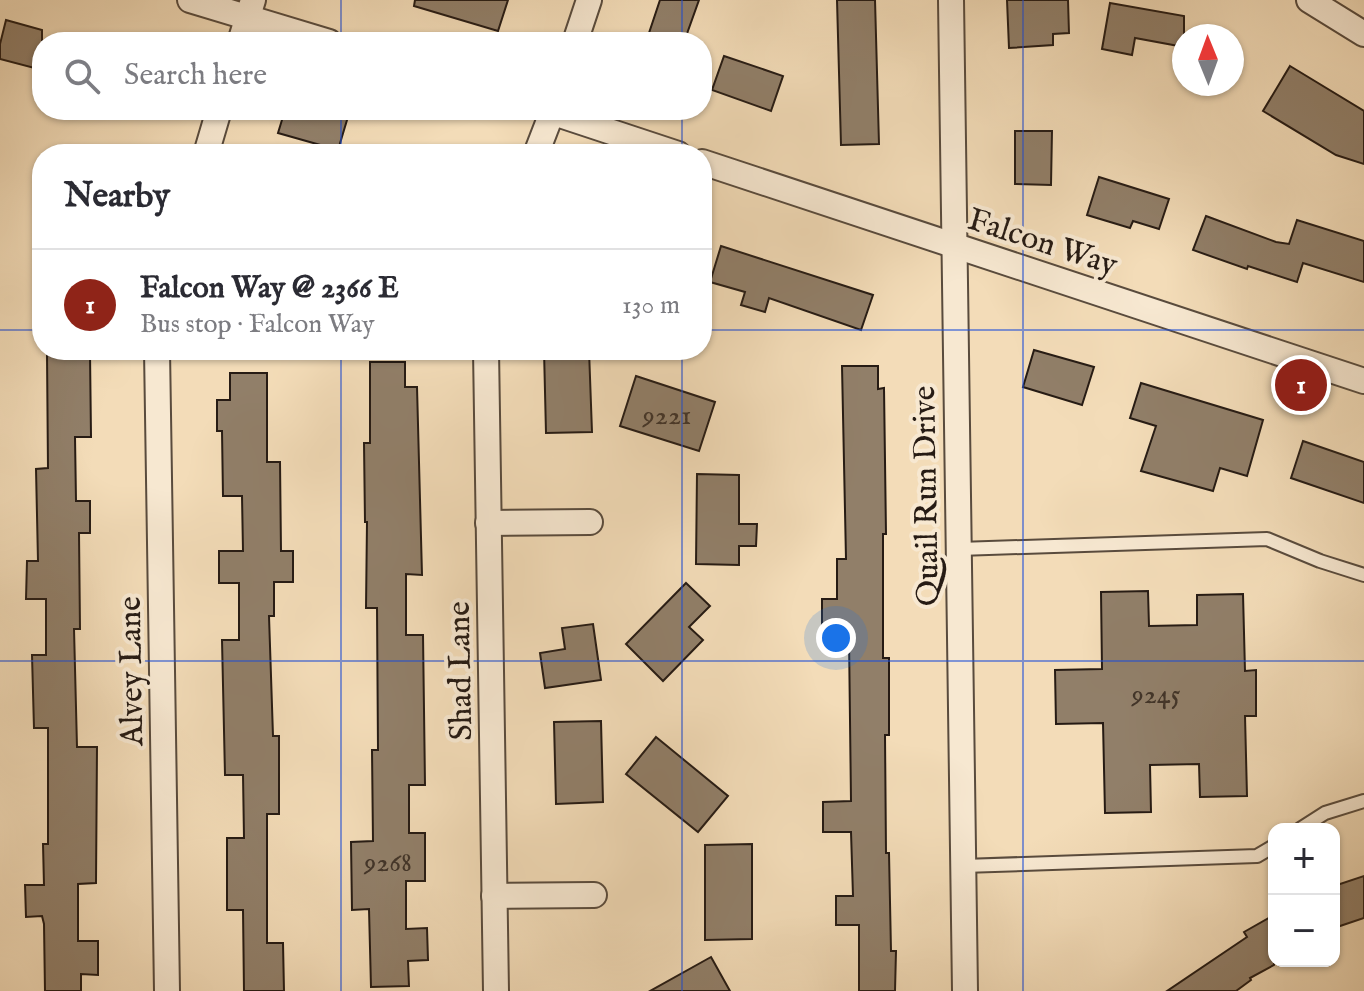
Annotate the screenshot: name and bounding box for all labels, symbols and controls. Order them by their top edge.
north arrow [1172,24,1244,96]
search box [32,32,712,120]
icon: search [60,54,104,98]
text: Search here [124,57,267,95]
text: Nearby [64,175,170,218]
street label: Falcon Way [962,200,1123,287]
text: Falcon Way @ 2366 E [140,270,399,308]
text: 1 [85,289,95,322]
text: 130 m [622,289,680,322]
text: Bus stop · Falcon Way [140,308,375,341]
pin: 1 [1275,355,1327,415]
street label: Quail Run Drive [905,385,950,606]
house number: 9221 [642,399,691,434]
street label: Alvey Lane [111,596,154,747]
street label: Shad Lane [440,601,483,741]
your location [816,618,856,658]
house number: 9245 [1130,678,1181,713]
map controls [1268,823,1340,967]
button: + [1268,823,1340,895]
house number: 9268 [363,846,412,881]
button: − [1268,895,1340,967]

